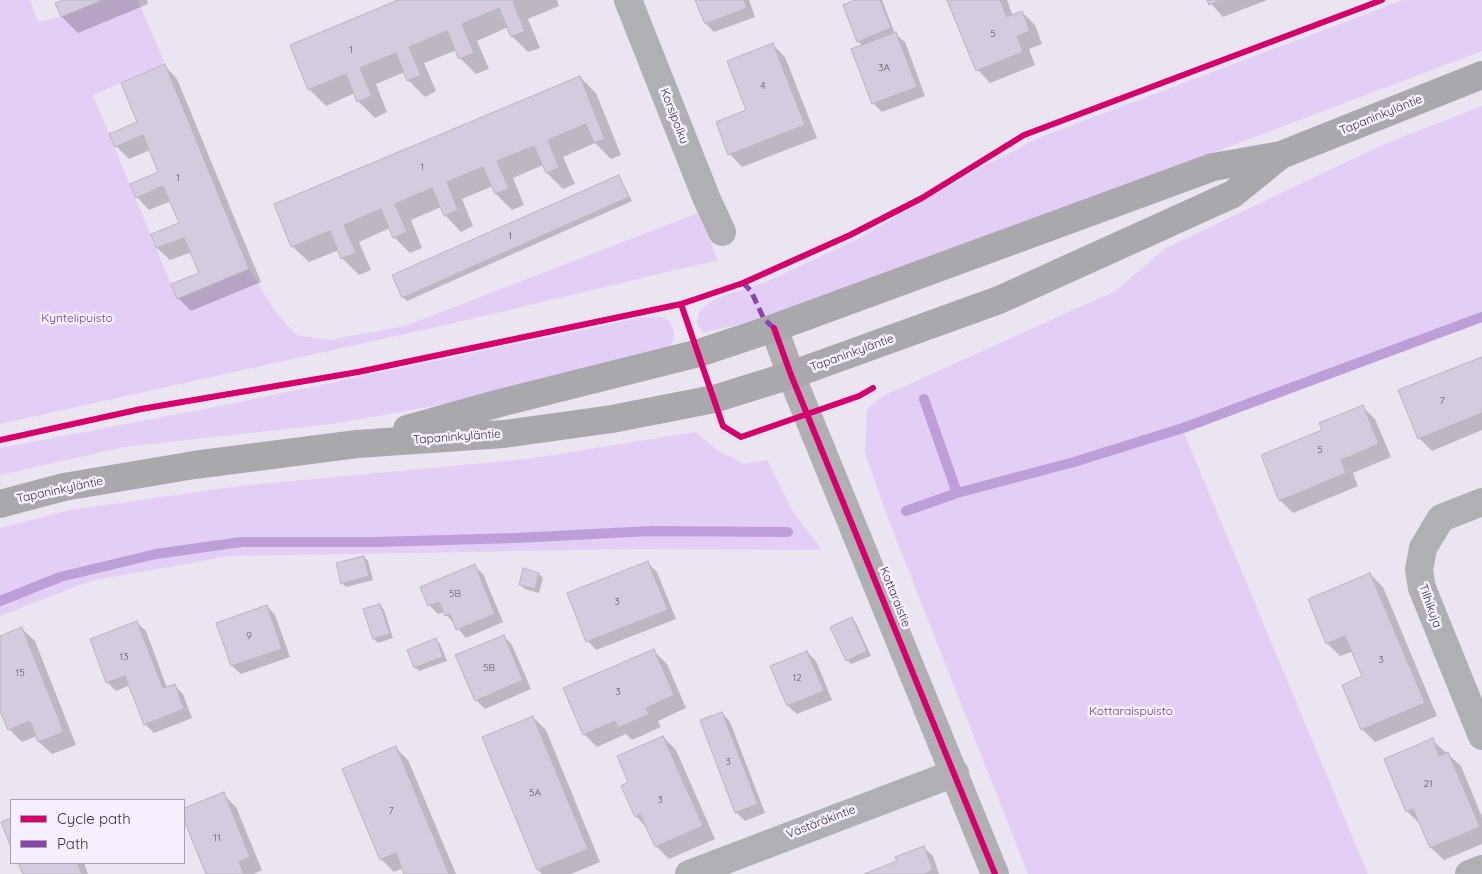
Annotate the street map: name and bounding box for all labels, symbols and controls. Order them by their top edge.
house number: 5 [990,28,996,40]
house number: 1 [349,44,353,56]
house number: 3A [878,62,890,74]
house number: 4 [760,80,766,92]
street label: Korsipolku [657,86,691,146]
street label: Tapaninkyläntie [1338,92,1424,138]
house number: 1 [420,161,424,173]
house number: 1 [176,172,180,184]
house number: 1 [508,230,512,242]
park label: Kyntelipuisto [41,311,113,325]
street label: Tapaninkyläntie [808,331,896,375]
house number: 7 [1439,395,1445,407]
street label: Tapaninkyläntie [413,427,501,447]
house number: 5 [1317,444,1323,456]
street label: Tapaninkyläntie [16,474,104,506]
street label: Kottaraistie [876,565,914,629]
street label: Tilhikuja [1415,582,1445,630]
house number: 5B [449,588,461,600]
house number: 3 [614,596,620,608]
house number: 9 [246,630,252,642]
house number: 13 [120,651,128,663]
house number: 3 [1378,654,1384,666]
house number: 5B [483,662,495,674]
house number: 15 [15,667,25,679]
house number: 12 [792,672,802,684]
house number: 3 [615,686,621,698]
park label: Kottaraispuisto [1089,704,1173,718]
house number: 3 [725,756,731,768]
house number: 21 [1423,778,1433,790]
house number: 5A [529,787,541,799]
house number: 3 [657,794,663,806]
legend [10,799,185,864]
street label: Västäräkintie [784,802,858,842]
house number: 7 [388,805,394,817]
text: Cycle path [57,809,131,828]
house number: 11 [213,832,221,844]
text: Path [57,834,89,853]

